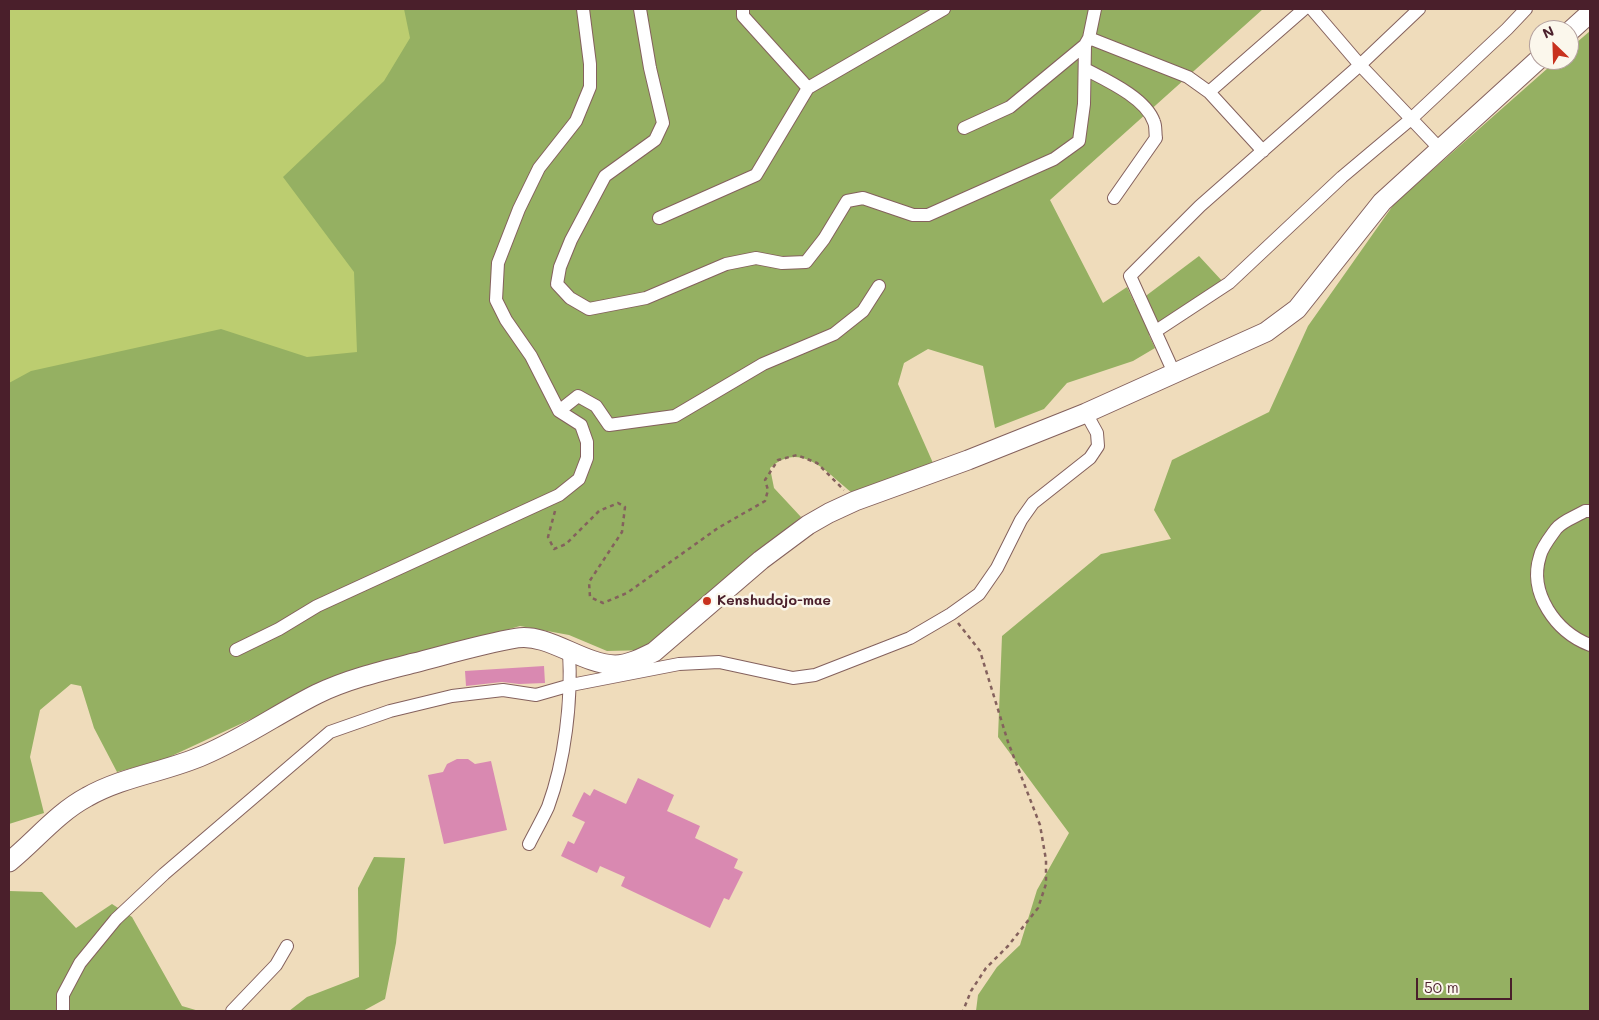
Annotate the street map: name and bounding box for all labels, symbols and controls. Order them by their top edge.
north arrow [1529,20,1579,70]
text: N [1539,21,1557,43]
place label: Kenshudojo-mae [717,593,831,609]
marker: Kenshudojo-mae [701,595,713,607]
scale bar [1419,968,1515,1000]
text: 50 m [1424,977,1459,997]

